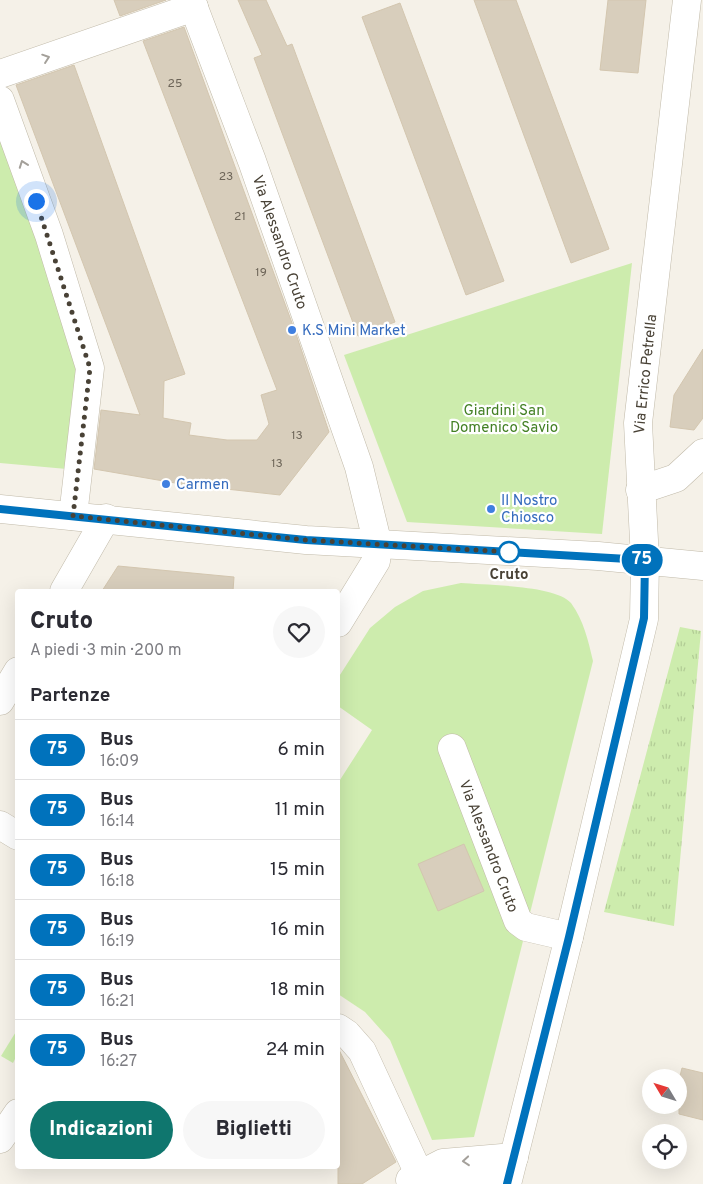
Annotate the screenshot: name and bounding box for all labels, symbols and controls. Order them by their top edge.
one-way arrow [41,54,50,64]
house number: 25 [168,76,182,92]
one-way arrow [19,160,29,169]
house number: 23 [219,169,233,185]
street label: Via Alessandro Cruto [247,173,310,312]
your location [24,189,49,214]
house number: 21 [234,209,246,225]
house number: 19 [255,265,267,281]
street label: Via Errico Petrella [631,313,662,435]
place label: K.S Mini Market [302,322,406,341]
marker: K.S Mini Market [286,324,298,336]
park label: Giardini San Domenico Savio [450,402,558,438]
house number: 13 [291,428,303,444]
house number: 13 [271,456,283,472]
place label: Carmen [176,476,229,495]
marker: Carmen [160,478,172,490]
place label: Il Nostro Chiosco [501,492,557,528]
marker: Il Nostro Chiosco [485,503,497,515]
marker: Cruto [498,541,520,563]
line badge: 75 [620,544,664,576]
text: 75 [632,548,652,571]
place label: Cruto [489,566,529,585]
button: heart [273,606,325,658]
text: Cruto [30,607,93,637]
text: A piedi · 3 min · 200 m [30,641,182,661]
text: Partenze [30,684,110,708]
text: Bus [100,728,134,752]
text: 75 [47,738,68,761]
text: 6 min [278,738,325,762]
text: 16:09 [100,752,139,772]
street label: Via Alessandro Cruto [454,777,522,916]
text: Bus [100,788,134,812]
text: 75 [47,798,68,821]
text: 11 min [275,798,325,822]
text: 16:14 [100,812,135,832]
text: Bus [100,848,134,872]
text: 75 [47,858,68,881]
text: 15 min [270,858,325,882]
text: 16:18 [100,872,135,892]
text: Bus [100,908,134,932]
text: 75 [47,918,68,941]
text: 16 min [270,918,325,942]
text: 16:19 [100,932,135,952]
text: Bus [100,968,134,992]
text: 75 [47,978,68,1001]
text: 18 min [270,978,325,1002]
text: 16:21 [100,992,135,1012]
text: Bus [100,1028,134,1052]
text: 75 [47,1038,68,1061]
text: 24 min [266,1038,325,1062]
text: 16:27 [100,1052,137,1072]
north arrow [642,1069,688,1114]
map controls [642,1069,687,1169]
button: Indicazioni [30,1101,173,1159]
button: Biglietti [183,1101,325,1159]
button: locate [642,1124,687,1169]
one-way arrow [461,1155,469,1166]

